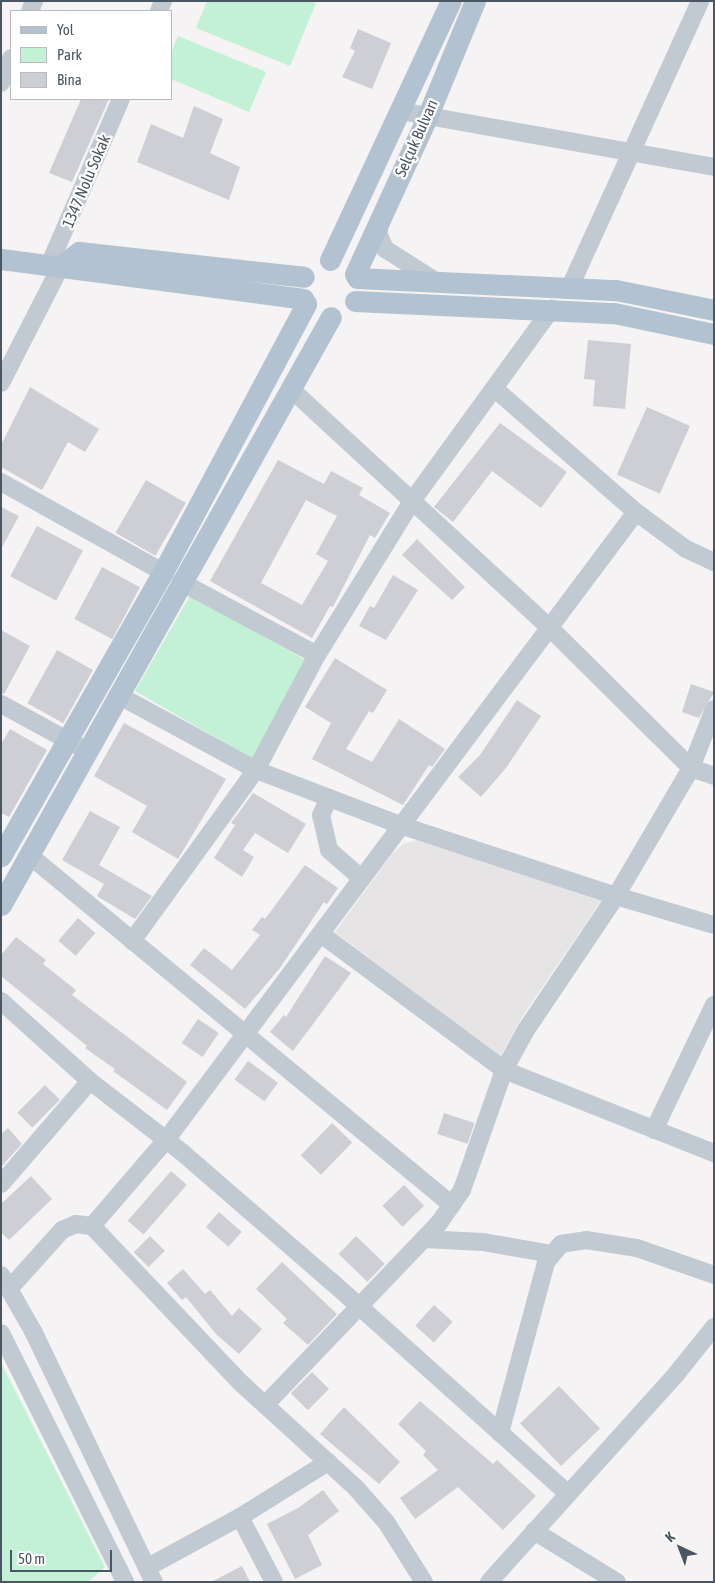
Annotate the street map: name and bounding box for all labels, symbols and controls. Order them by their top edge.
legend [10,10,172,100]
text: Yol [57,21,74,38]
text: Park [57,46,82,63]
text: Bina [57,71,82,88]
street label: Selçuk Bulvarı [390,96,442,180]
street label: 1347 Nolu Sokak [58,132,114,230]
north arrow [655,1523,705,1573]
text: K [662,1529,678,1545]
scale bar [12,1540,115,1572]
text: 50 m [18,1550,45,1567]

